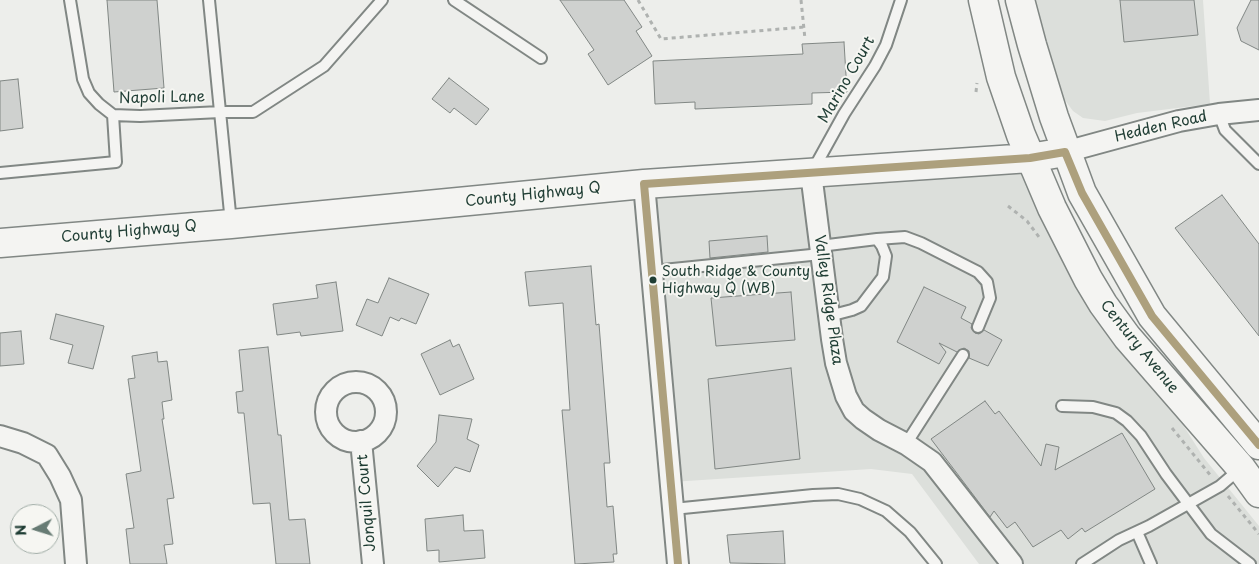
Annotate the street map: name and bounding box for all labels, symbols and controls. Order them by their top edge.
street label: Marino Court [815,33,879,127]
street label: Napoli Lane [119,88,205,108]
street label: Hedden Road [1113,108,1209,146]
street label: County Highway Q [464,179,602,211]
street label: County Highway Q [60,217,198,247]
street label: Valley Ridge Plaza [810,234,846,366]
place label: South Ridge & County Highway Q (WB) [662,264,810,296]
marker: South Ridge & County Highway Q (WB) [648,275,658,285]
street label: Century Avenue [1096,297,1182,397]
street label: Jonquil Court [354,454,380,552]
north arrow [10,504,60,554]
text: N [10,524,31,537]

